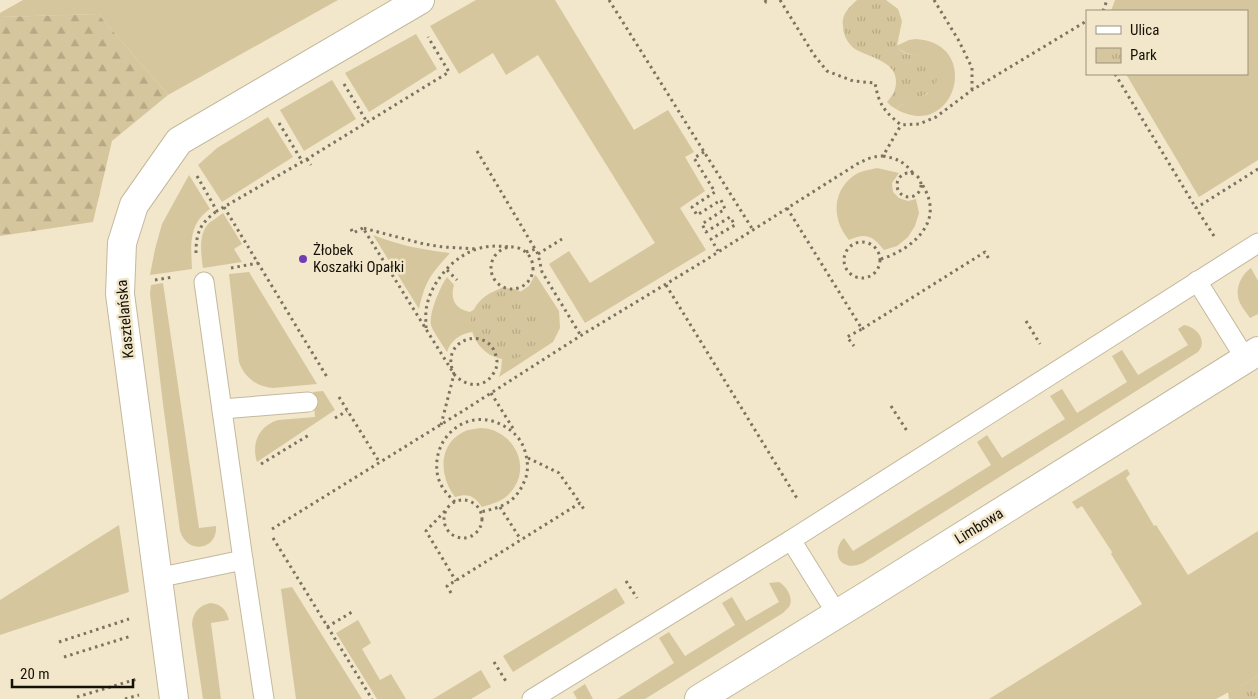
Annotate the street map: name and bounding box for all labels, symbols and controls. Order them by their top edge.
legend [1086,10,1248,75]
text: Ulica [1130,21,1159,39]
text: Park [1130,46,1157,64]
place label: Żłobek Koszałki Opałki [313,241,404,276]
marker: Żłobek Koszałki Opałki [297,253,309,265]
street label: Kasztelańska [113,279,137,359]
street label: Limbowa [951,504,1007,548]
scale bar [12,656,134,688]
text: 20 m [20,665,50,683]

